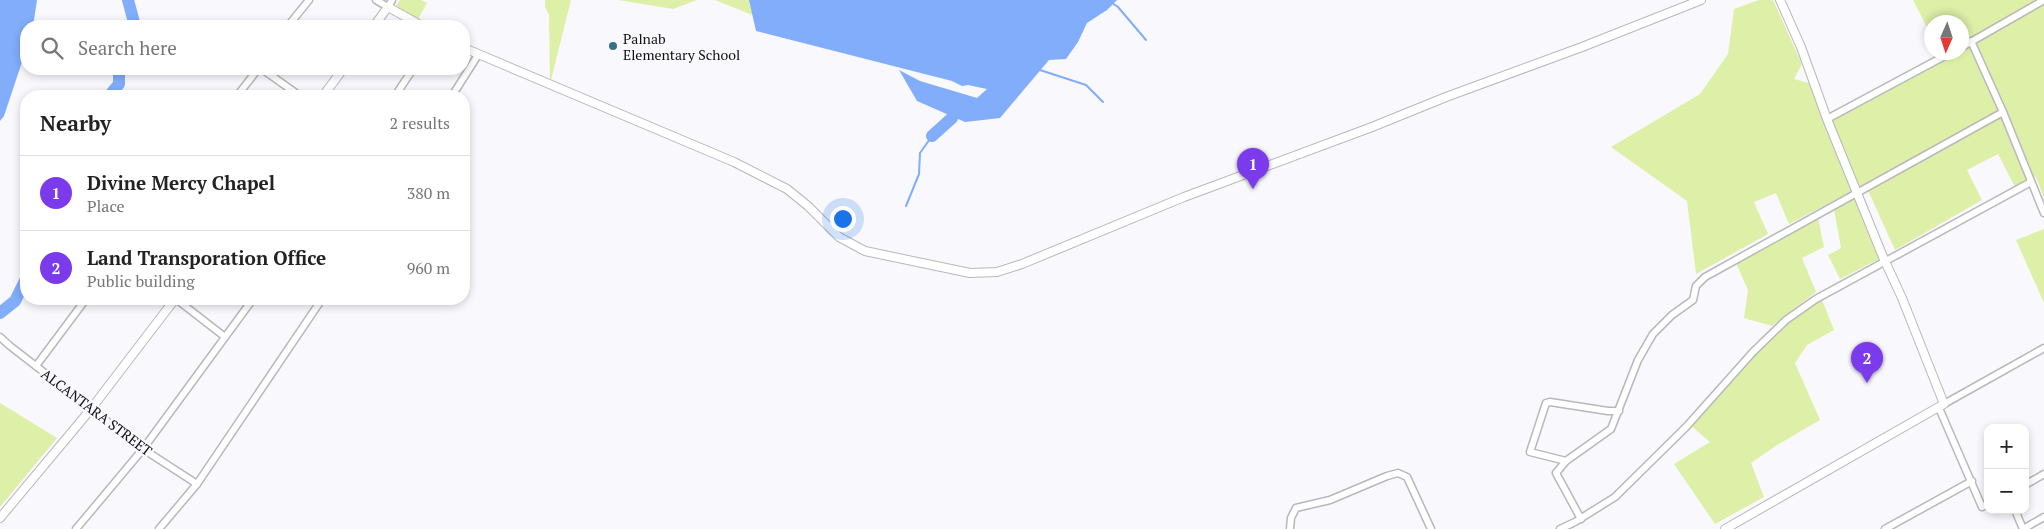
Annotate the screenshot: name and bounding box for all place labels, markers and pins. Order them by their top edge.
place label: Palnab Elementary School [623,29,740,64]
marker: Palnab Elementary School [607,40,619,52]
pin: 1 [1237,148,1269,189]
pin: 2 [1851,342,1883,383]

